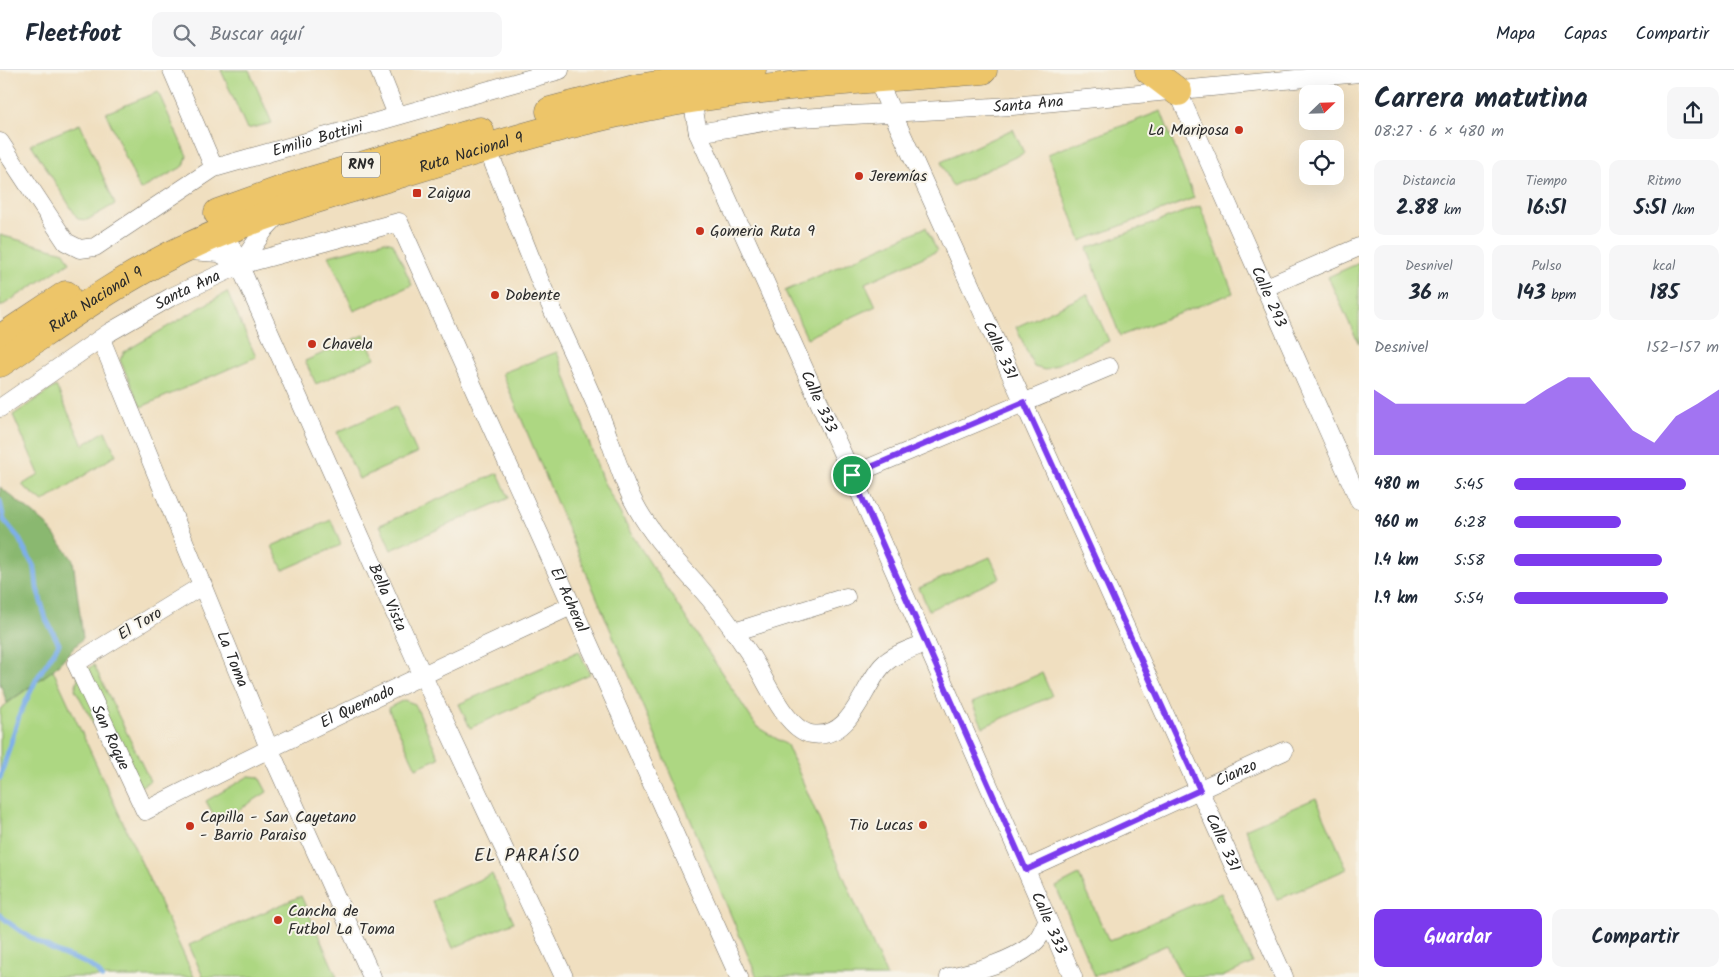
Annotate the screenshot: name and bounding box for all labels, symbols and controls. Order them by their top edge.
search box [152,12,502,57]
text: Fleetfoot [25,15,122,54]
text: Buscar aquí [210,20,302,50]
text: Mapa [1496,20,1536,49]
text: Capas [1564,20,1608,49]
text: Compartir [1636,20,1709,49]
icon: search [170,21,198,49]
text: Carrera matutina [1374,77,1588,122]
north arrow [1299,85,1344,130]
map controls [1299,85,1344,185]
button: share [1667,87,1719,139]
street label: Santa Ana [993,89,1065,120]
street label: Emilio Bottini [269,114,367,163]
place label: La Mariposa [1148,118,1229,143]
text: 08:27 · 6 × 480 m [1374,119,1504,144]
marker: La Mariposa [1233,124,1245,136]
street label: Ruta Nacional 9 [416,125,527,180]
button: locate [1299,140,1344,185]
road number: RN9 [342,152,380,178]
place label: Jeremías [869,164,927,189]
marker: Jeremías [853,170,865,182]
text: Distancia [1402,170,1456,192]
text: Tiempo [1526,170,1567,192]
text: Ritmo [1647,170,1681,192]
place label: Zaigua [427,181,471,206]
marker: Zaigua [411,187,423,199]
text: 2.88 [1396,192,1438,225]
text: 16:51 [1527,192,1566,225]
text: 5:51 [1634,192,1666,225]
text: km [1438,199,1461,221]
text: /km [1666,199,1695,221]
place label: Gomeria Ruta 9 [710,219,815,244]
marker: Gomeria Ruta 9 [694,225,706,237]
text: Desnivel [1405,255,1453,277]
text: Pulso [1531,255,1562,277]
text: kcal [1653,255,1676,277]
street label: Ruta Nacional 9 [44,260,148,339]
street label: Calle 293 [1244,262,1293,331]
street label: Santa Ana [150,263,225,316]
text: 36 [1409,277,1432,310]
text: 143 [1516,277,1546,310]
text: 185 [1649,277,1679,310]
place label: Dobente [505,283,560,308]
text: m [1432,284,1449,306]
text: bpm [1546,284,1577,306]
marker: Dobente [489,289,501,301]
street label: Calle 331 [976,317,1024,384]
place label: Chavela [322,332,373,357]
text: Desnivel [1374,335,1429,360]
text: 152–157 m [1646,335,1719,360]
marker: Chavela [306,338,318,350]
street label: Calle 333 [794,366,844,437]
pin [831,454,873,496]
icon: arrive [838,461,866,489]
text: 480 m [1374,472,1420,497]
text: 5:45 [1454,472,1484,497]
text: 960 m [1374,510,1418,535]
text: 6:28 [1454,510,1486,535]
text: 1.4 km [1374,548,1419,573]
text: 5:58 [1454,548,1485,573]
street label: Bella Vista [362,559,414,635]
street label: El Acheral [543,563,595,636]
text: 1.9 km [1374,586,1418,611]
text: 5:54 [1454,586,1484,611]
street label: El Toro [113,601,167,647]
street label: La Toma [210,627,255,691]
street label: El Quemado [316,678,399,735]
street label: San Roque [84,700,137,774]
street label: Cianzo [1211,752,1261,793]
place label: Capilla - San Cayetano - Barrio Paraiso [200,805,356,848]
street label: Calle 331 [1199,809,1247,876]
place label: Tio Lucas [849,813,913,838]
marker: Tio Lucas [917,819,929,831]
marker: Capilla - San Cayetano - Barrio Paraiso [184,820,196,832]
district label: EL PARAÍSO [474,842,580,871]
street label: Calle 333 [1024,888,1074,958]
place label: Cancha de Futbol La Toma [288,899,395,942]
button: Guardar [1374,909,1542,967]
button: Compartir [1552,909,1719,967]
marker: Cancha de Futbol La Toma [272,914,284,926]

